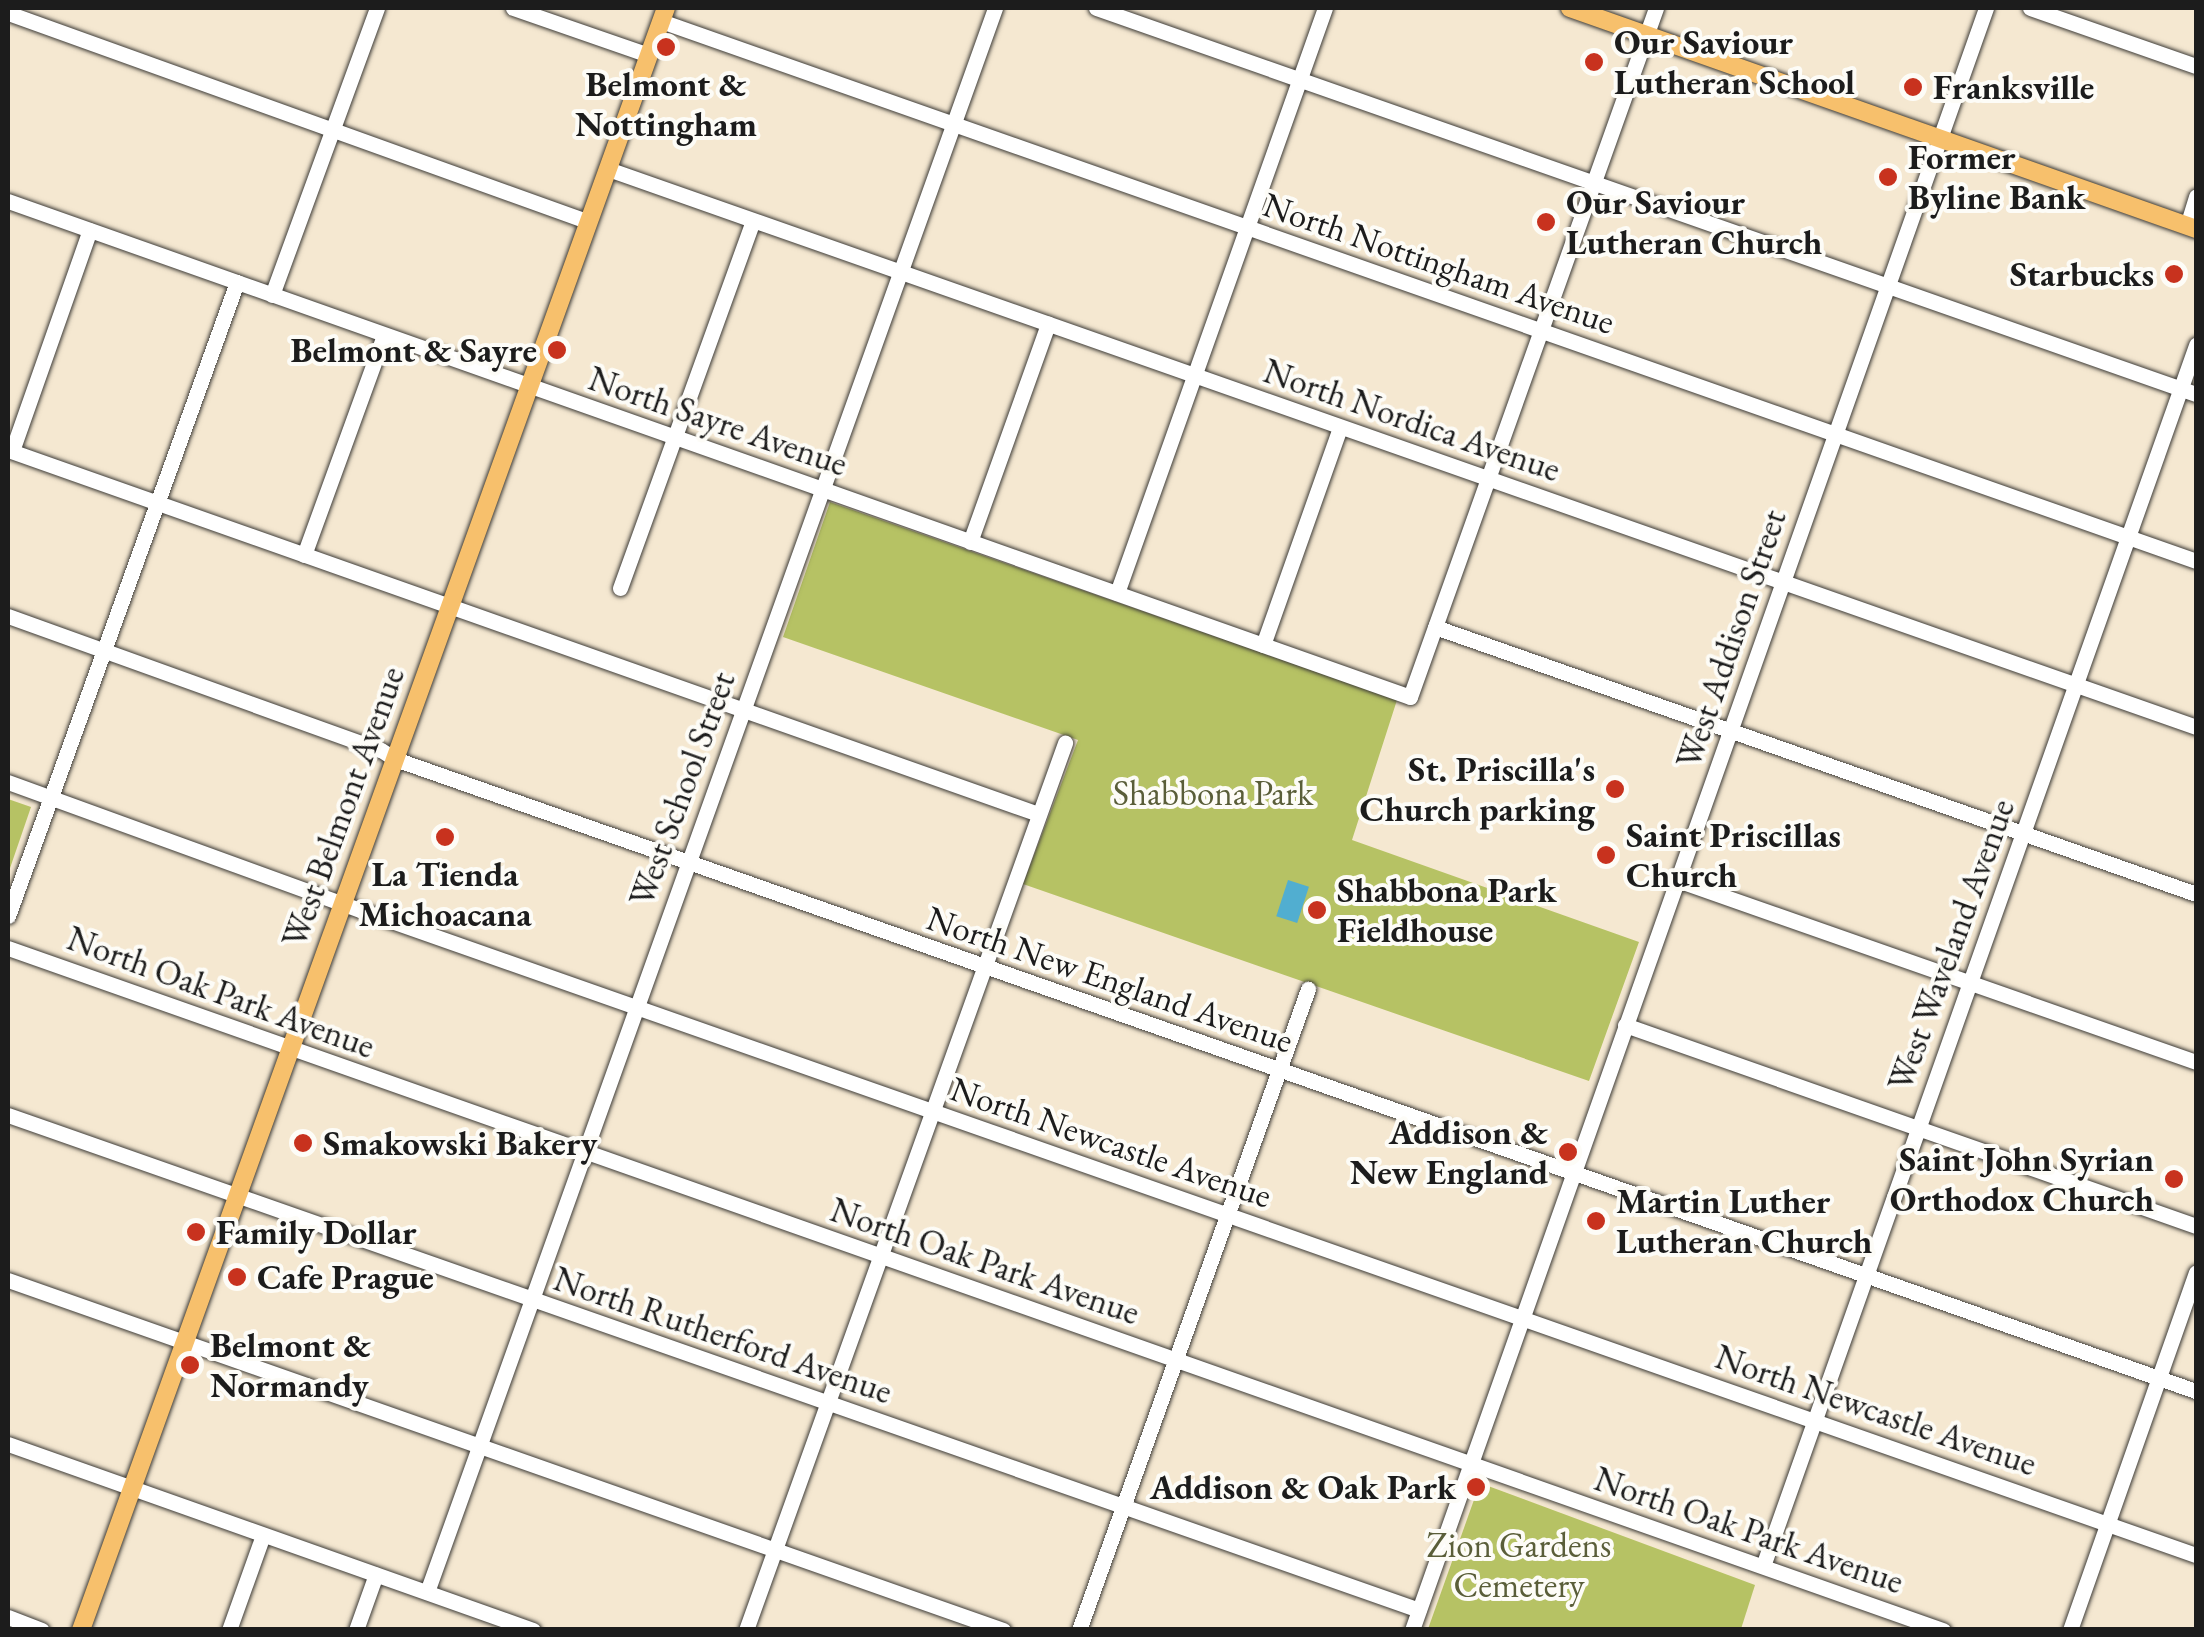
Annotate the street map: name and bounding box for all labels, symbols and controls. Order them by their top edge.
place label: Our Saviour Lutheran School [1614,21,1855,103]
marker: Belmont & Nottingham [655,36,677,58]
marker: Our Saviour Lutheran School [1583,51,1605,73]
place label: Belmont & Nottingham [575,63,757,145]
place label: Franksville [1933,66,2094,108]
marker: Franksville [1902,76,1924,98]
place label: Former Byline Bank [1908,136,2085,218]
marker: Former Byline Bank [1877,166,1899,188]
place label: Our Saviour Lutheran Church [1566,181,1822,263]
street label: North Nottingham Avenue [1258,183,1620,343]
marker: Our Saviour Lutheran Church [1535,211,1557,233]
place label: Starbucks [2010,253,2154,295]
marker: Starbucks [2163,263,2185,285]
place label: Belmont & Sayre [291,329,537,371]
marker: Belmont & Sayre [546,339,568,361]
street label: North Nordica Avenue [1258,350,1566,490]
street label: North Sayre Avenue [583,357,853,485]
street label: West Addison Street [1667,504,1795,774]
street label: West Belmont Avenue [273,661,413,953]
street label: West School Street [620,666,744,912]
place label: St. Priscilla's Church parking [1360,748,1595,830]
park label: Shabbona Park [1113,772,1313,814]
marker: St. Priscilla's Church parking [1604,778,1626,800]
street label: West Waveland Avenue [1879,793,2023,1097]
place label: Saint Priscillas Church [1626,814,1841,896]
marker: La Tienda Michoacana [434,826,456,848]
marker: Saint Priscillas Church [1595,844,1617,866]
place label: La Tienda Michoacana [358,853,532,935]
place label: Shabbona Park Fieldhouse [1337,869,1557,951]
street label: North New England Avenue [921,897,1299,1061]
marker: Shabbona Park Fieldhouse [1306,899,1328,921]
street label: North Oak Park Avenue [62,917,380,1067]
street label: North Newcastle Avenue [945,1067,1277,1217]
place label: Addison & New England [1350,1111,1548,1193]
place label: Smakowski Bakery [323,1122,597,1164]
marker: Smakowski Bakery [292,1132,314,1154]
place label: Saint John Syrian Orthodox Church [1890,1138,2154,1220]
marker: Addison & New England [1557,1141,1579,1163]
marker: Saint John Syrian Orthodox Church [2163,1168,2185,1190]
place label: Martin Luther Lutheran Church [1616,1180,1872,1262]
street label: North Oak Park Avenue [825,1188,1145,1334]
marker: Martin Luther Lutheran Church [1585,1210,1607,1232]
place label: Family Dollar [216,1211,417,1253]
marker: Family Dollar [185,1221,207,1243]
place label: Cafe Prague [257,1256,434,1298]
street label: North Rutherford Avenue [548,1257,898,1413]
marker: Cafe Prague [226,1266,248,1288]
place label: Belmont & Normandy [210,1324,371,1406]
street label: North Newcastle Avenue [1710,1335,2042,1485]
marker: Belmont & Normandy [179,1354,201,1376]
street label: North Oak Park Avenue [1589,1457,1909,1603]
place label: Addison & Oak Park [1150,1466,1456,1508]
marker: Addison & Oak Park [1465,1476,1487,1498]
park label: Zion Gardens Cemetery [1427,1524,1611,1606]

